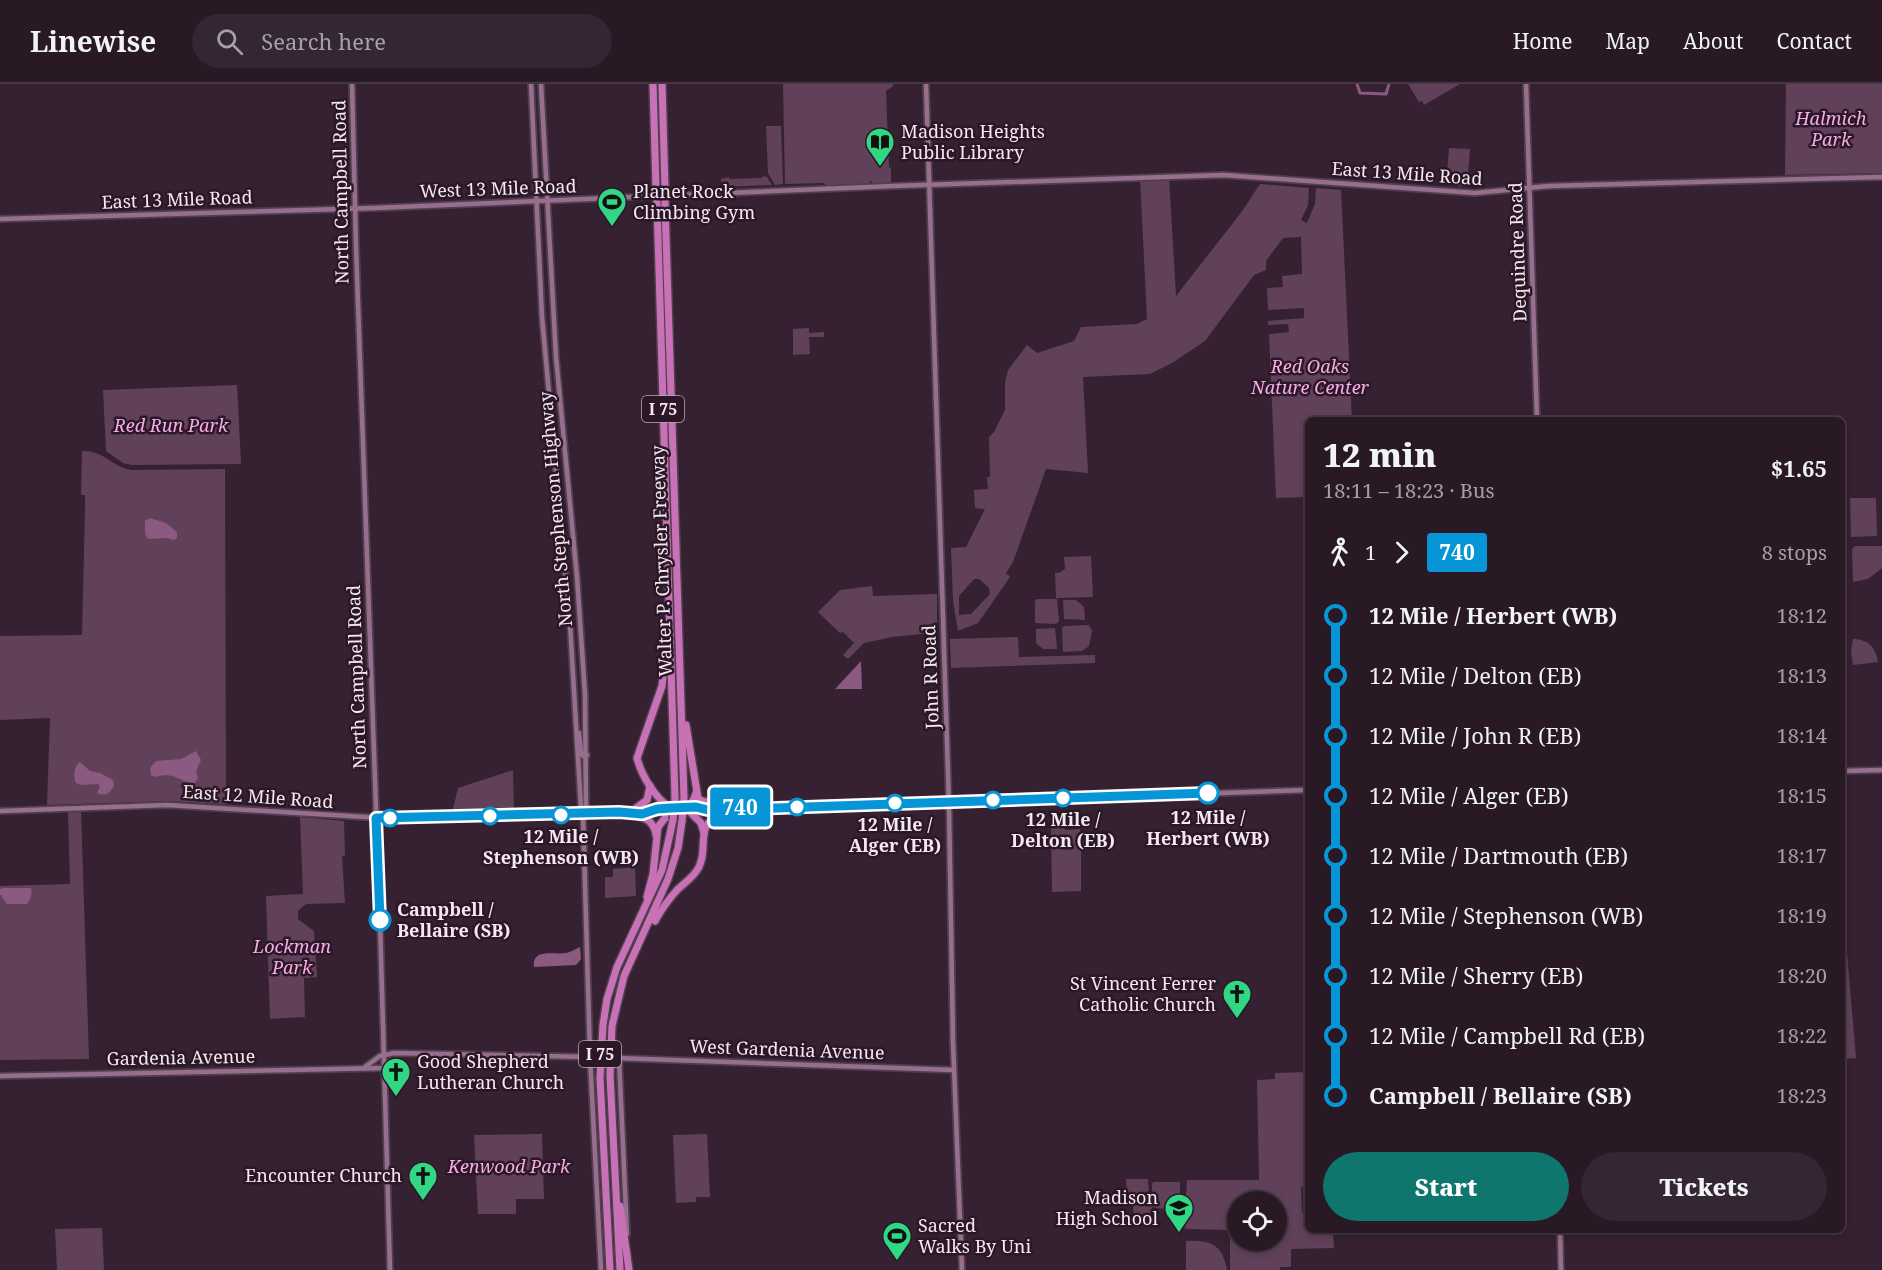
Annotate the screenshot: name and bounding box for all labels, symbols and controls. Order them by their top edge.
search box [192,14,612,68]
text: Linewise [30,22,156,60]
icon: search [213,25,246,58]
text: Search here [261,26,386,56]
text: Home [1513,27,1573,55]
text: Map [1606,27,1650,55]
text: About [1683,27,1744,55]
text: Contact [1777,27,1852,55]
street label: North Campbell Road [326,100,354,284]
park label: Halmich Park [1794,106,1867,151]
place label: Madison Heights Public Library [901,119,1045,164]
library icon: Madison Heights Public Library [864,126,896,168]
street label: East 13 Mile Road [1331,156,1483,190]
street label: West 13 Mile Road [419,173,577,203]
place label: Planet Rock Climbing Gym [633,179,755,224]
street label: Dequindre Road [1503,182,1531,322]
street label: East 13 Mile Road [101,184,253,214]
sports icon: Planet Rock Climbing Gym [596,186,628,228]
park label: Red Oaks Nature Center [1250,354,1370,399]
street label: North Stephenson Highway [533,390,577,628]
road number: I 75 [642,396,684,422]
park label: Red Run Park [113,413,229,437]
text: 12 min [1323,432,1436,477]
street label: Walter P. Chrysler Freeway [645,444,677,677]
text: $1.65 [1771,453,1827,483]
text: 18:11 – 18:23 · Bus [1323,477,1494,504]
icon: walk [1323,536,1356,569]
icon: forward [1385,536,1418,569]
text: 740 [1439,538,1475,566]
text: 1 [1365,539,1376,566]
text: 8 stops [1762,539,1827,566]
street label: North Campbell Road [341,585,371,769]
text: 12 Mile / Herbert (WB) [1369,600,1617,630]
text: 18:12 [1777,602,1827,629]
street label: John R Road [916,624,944,731]
text: 12 Mile / Delton (EB) [1369,660,1582,690]
text: 18:13 [1777,662,1827,689]
text: 12 Mile / John R (EB) [1369,720,1581,750]
text: 18:14 [1777,722,1827,749]
street label: East 12 Mile Road [182,779,334,813]
text: 12 Mile / Alger (EB) [1369,780,1569,810]
marker: 12 Mile / Herbert (WB) [1197,782,1219,804]
text: 18:15 [1777,782,1827,809]
line badge: 740 [706,788,774,826]
marker: 12 Mile / Delton (EB) [1054,789,1072,807]
unlabelled marker [984,791,1002,809]
text: 740 [722,793,758,821]
marker: 12 Mile / Alger (EB) [886,794,904,812]
unlabelled marker [788,798,806,816]
place label: 12 Mile / Herbert (WB) [1146,805,1270,850]
marker: 12 Mile / Stephenson (WB) [552,806,570,824]
unlabelled marker [481,807,499,825]
place label: 12 Mile / Delton (EB) [1011,807,1115,852]
unlabelled marker [381,809,399,827]
place label: 12 Mile / Alger (EB) [849,812,941,857]
place label: 12 Mile / Stephenson (WB) [483,824,639,869]
text: 12 Mile / Dartmouth (EB) [1369,840,1628,870]
text: 18:17 [1777,842,1827,869]
place label: Campbell / Bellaire (SB) [397,897,511,942]
text: 12 Mile / Stephenson (WB) [1369,900,1643,930]
text: 18:19 [1777,902,1827,929]
marker: Campbell / Bellaire (SB) [369,909,391,931]
park label: Lockman Park [252,934,331,979]
text: 12 Mile / Sherry (EB) [1369,960,1583,990]
text: 18:20 [1777,962,1827,989]
place label: St Vincent Ferrer Catholic Church [1070,971,1217,1016]
church icon: St Vincent Ferrer Catholic Church [1221,978,1253,1020]
text: 12 Mile / Campbell Rd (EB) [1369,1020,1645,1050]
text: 18:22 [1777,1022,1827,1049]
street label: West Gardenia Avenue [689,1034,885,1064]
road number: I 75 [579,1041,621,1067]
street label: Gardenia Avenue [106,1044,256,1070]
place label: Good Shepherd Lutheran Church [417,1049,564,1094]
church icon: Good Shepherd Lutheran Church [380,1056,412,1098]
text: Campbell / Bellaire (SB) [1369,1080,1632,1110]
text: 18:23 [1777,1082,1827,1109]
button: Start [1323,1152,1569,1221]
button: Tickets [1581,1152,1827,1221]
park label: Kenwood Park [447,1154,571,1178]
church icon: Encounter Church [407,1160,439,1202]
place label: Encounter Church [245,1163,402,1187]
place label: Madison High School [1056,1185,1158,1230]
map controls [1227,1191,1287,1251]
button: locate [1227,1191,1287,1251]
school or university icon: Madison High School [1163,1192,1195,1234]
place label: Sacred Walks By Uni [918,1213,1031,1258]
sports icon: Sacred Walks By Uni [881,1220,913,1262]

